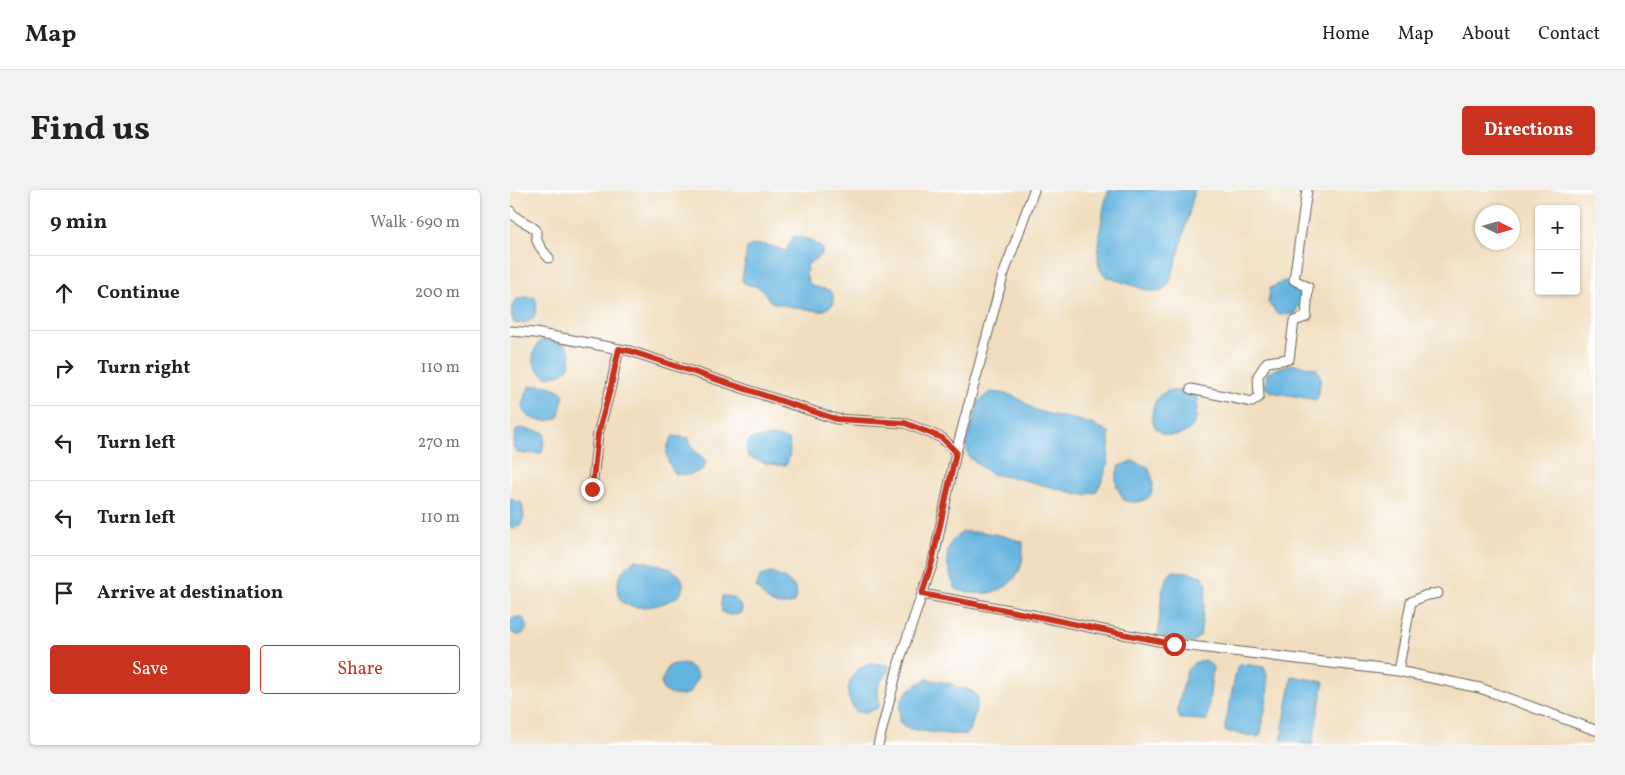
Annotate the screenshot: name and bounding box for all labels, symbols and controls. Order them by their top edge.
text: Map [25,18,76,52]
text: Home [1322,22,1370,47]
text: Map [1398,22,1434,47]
text: About [1462,22,1510,47]
text: Contact [1538,22,1600,47]
text: Find us [30,106,150,154]
button: Directions [1462,106,1595,155]
north arrow [1475,205,1520,250]
map controls [1535,205,1580,295]
button: + [1535,205,1580,250]
text: 9 min [50,208,107,237]
text: Walk · 690 m [370,212,460,234]
button: − [1535,250,1580,295]
icon: ahead [50,279,78,307]
text: Continue [97,280,180,306]
text: 200 m [415,282,460,304]
icon: right [50,354,78,382]
text: Turn right [97,355,190,381]
text: 110 m [421,357,460,379]
icon: left [50,429,78,457]
text: Turn left [97,430,176,456]
text: 270 m [418,432,460,454]
route end [581,478,604,501]
icon: left [50,504,78,532]
text: Turn left [97,505,176,531]
text: 110 m [421,507,460,529]
icon: arrive [50,579,78,607]
text: Arrive at destination [97,580,283,606]
route start [1163,633,1186,656]
button: Save [50,645,250,694]
button: Share [260,645,460,694]

